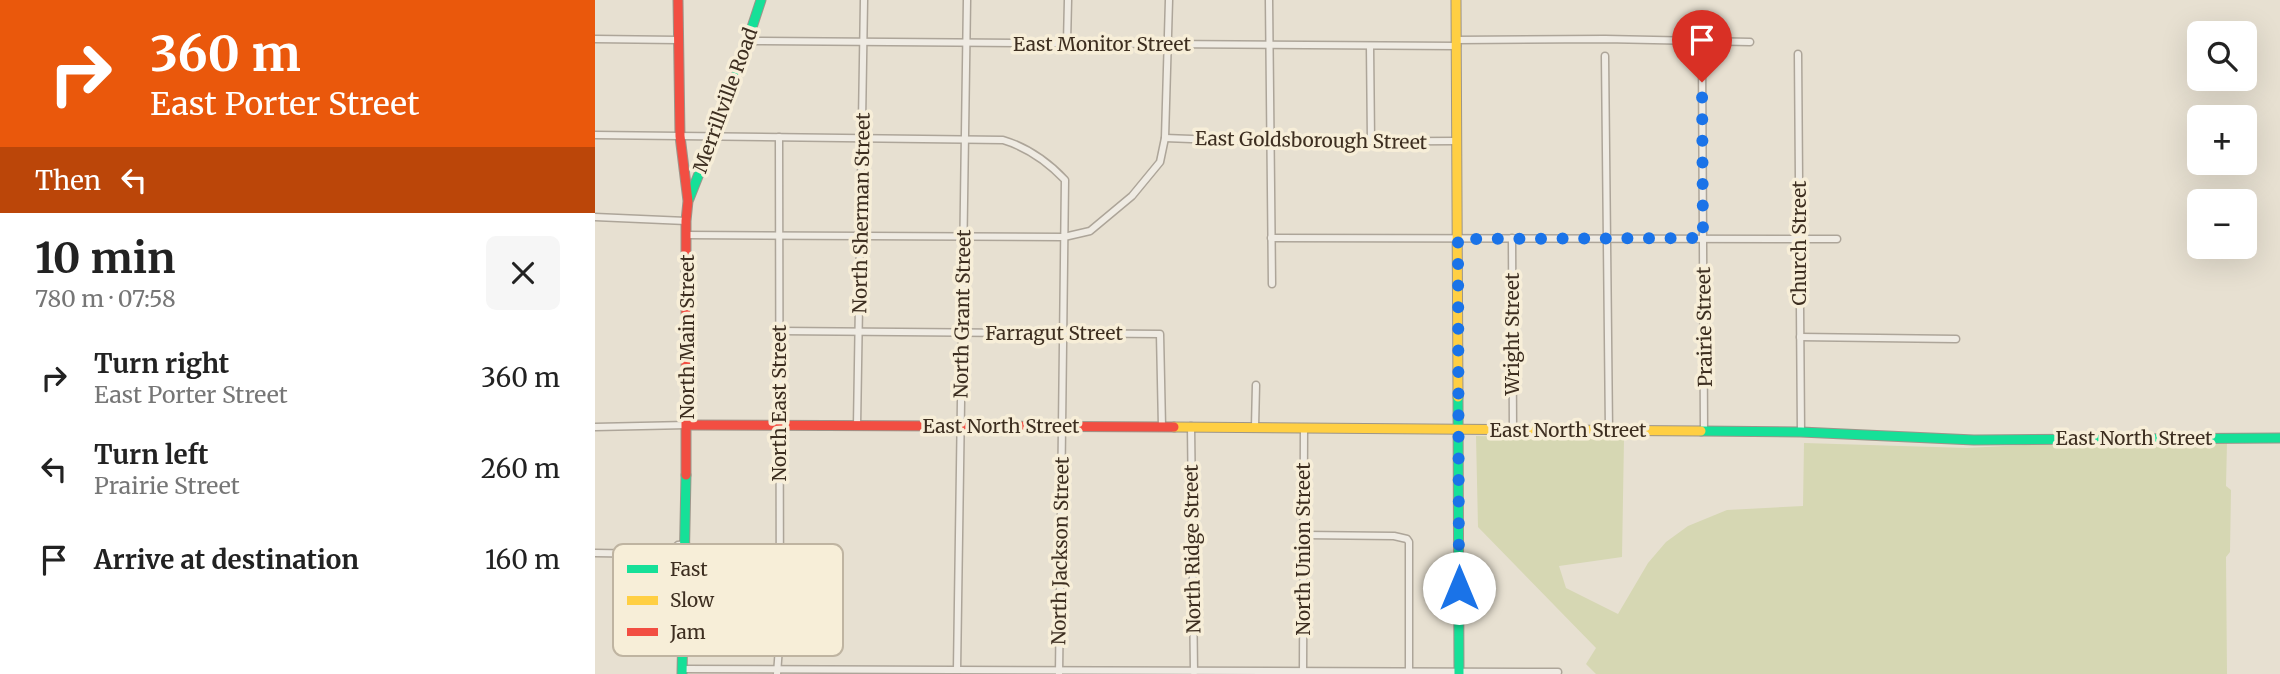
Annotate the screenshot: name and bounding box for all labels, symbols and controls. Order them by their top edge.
pin [1672,10,1732,82]
icon: arrive [1683,21,1721,59]
map controls [2187,21,2257,259]
button: search [2187,21,2257,91]
text: 360 m [150,23,301,84]
street label: Merrillville Road [688,24,762,176]
icon: right [35,28,126,119]
street label: East Monitor Street [1013,32,1191,56]
text: East Porter Street [150,84,419,124]
button: + [2187,105,2257,175]
street label: North Sherman Street [847,112,875,314]
street label: East Goldsborough Street [1195,126,1428,154]
icon: left [115,161,153,199]
text: Then [35,164,101,197]
street label: Church Street [1787,180,1811,306]
button: − [2187,189,2257,259]
street label: North Grant Street [949,229,975,399]
text: 10 min [35,232,175,284]
button: close [486,236,560,310]
street label: North Main Street [675,254,699,420]
street label: Prairie Street [1691,266,1717,387]
street label: Wright Street [1500,272,1524,396]
text: 780 m · 07:58 [35,284,176,313]
street label: Farragut Street [985,321,1123,345]
street label: North East Street [767,324,791,482]
text: Turn right [94,347,229,380]
icon: right [35,359,73,397]
text: 360 m [481,361,560,394]
text: East Porter Street [94,380,288,409]
street label: East North Street [922,414,1080,438]
street label: East North Street [1489,418,1647,442]
street label: East North Street [2055,426,2213,450]
text: Turn left [94,438,208,471]
icon: left [35,450,73,488]
text: 260 m [481,452,560,485]
street label: North Jackson Street [1046,456,1074,645]
street label: North Union Street [1291,462,1315,636]
street label: North Ridge Street [1179,464,1205,634]
text: Prairie Street [94,471,240,500]
icon: arrive [35,541,73,579]
text: Arrive at destination [94,543,359,576]
text: 160 m [485,543,560,576]
legend [613,544,843,656]
position arrow [1422,551,1496,625]
text: Fast [670,557,708,581]
text: Slow [670,588,715,612]
text: Jam [669,620,706,644]

